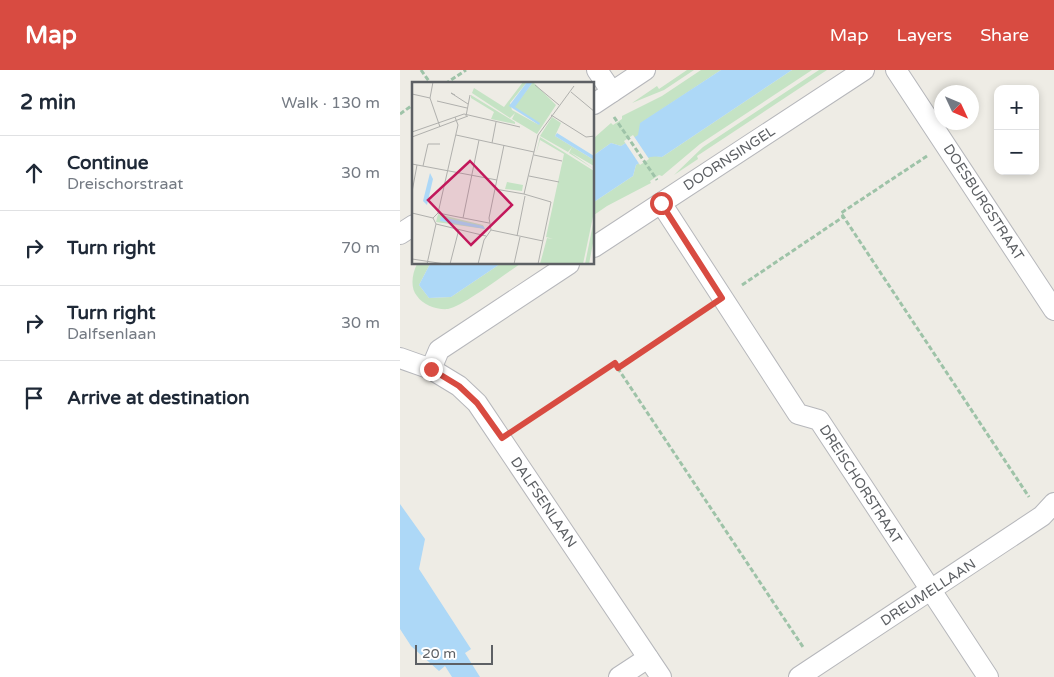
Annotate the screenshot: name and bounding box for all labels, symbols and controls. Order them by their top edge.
text: Map [25,21,77,50]
text: Map [830,24,869,46]
text: Layers [897,24,952,46]
text: Share [980,24,1029,46]
inset map [412,82,595,265]
north arrow [934,85,979,130]
map controls [994,85,1039,175]
button: + [994,85,1039,130]
text: 2 min [20,90,76,115]
text: Walk · 130 m [281,93,380,113]
street label: DOORNSINGEL [680,122,778,194]
button: − [994,130,1039,175]
street label: DOESBURGSTRAAT [940,141,1028,264]
text: Continue [67,152,149,174]
icon: ahead [20,159,48,187]
text: 30 m [341,163,380,183]
text: Dreischorstraat [67,174,183,194]
route start [650,192,673,215]
icon: right [20,234,48,262]
text: Turn right [67,237,155,259]
text: 70 m [341,238,380,258]
text: Turn right [67,302,155,324]
icon: right [20,309,48,337]
text: 30 m [341,313,380,333]
text: Dalfsenlaan [67,324,156,344]
route end [420,358,443,381]
icon: arrive [20,384,48,412]
text: Arrive at destination [67,387,250,409]
street label: DREISCHORSTRAAT [816,422,906,547]
street label: DALFSENLAAN [507,454,580,551]
street label: DREUMELLAAN [877,555,979,630]
scale bar [415,642,492,665]
text: 20 m [422,645,456,662]

